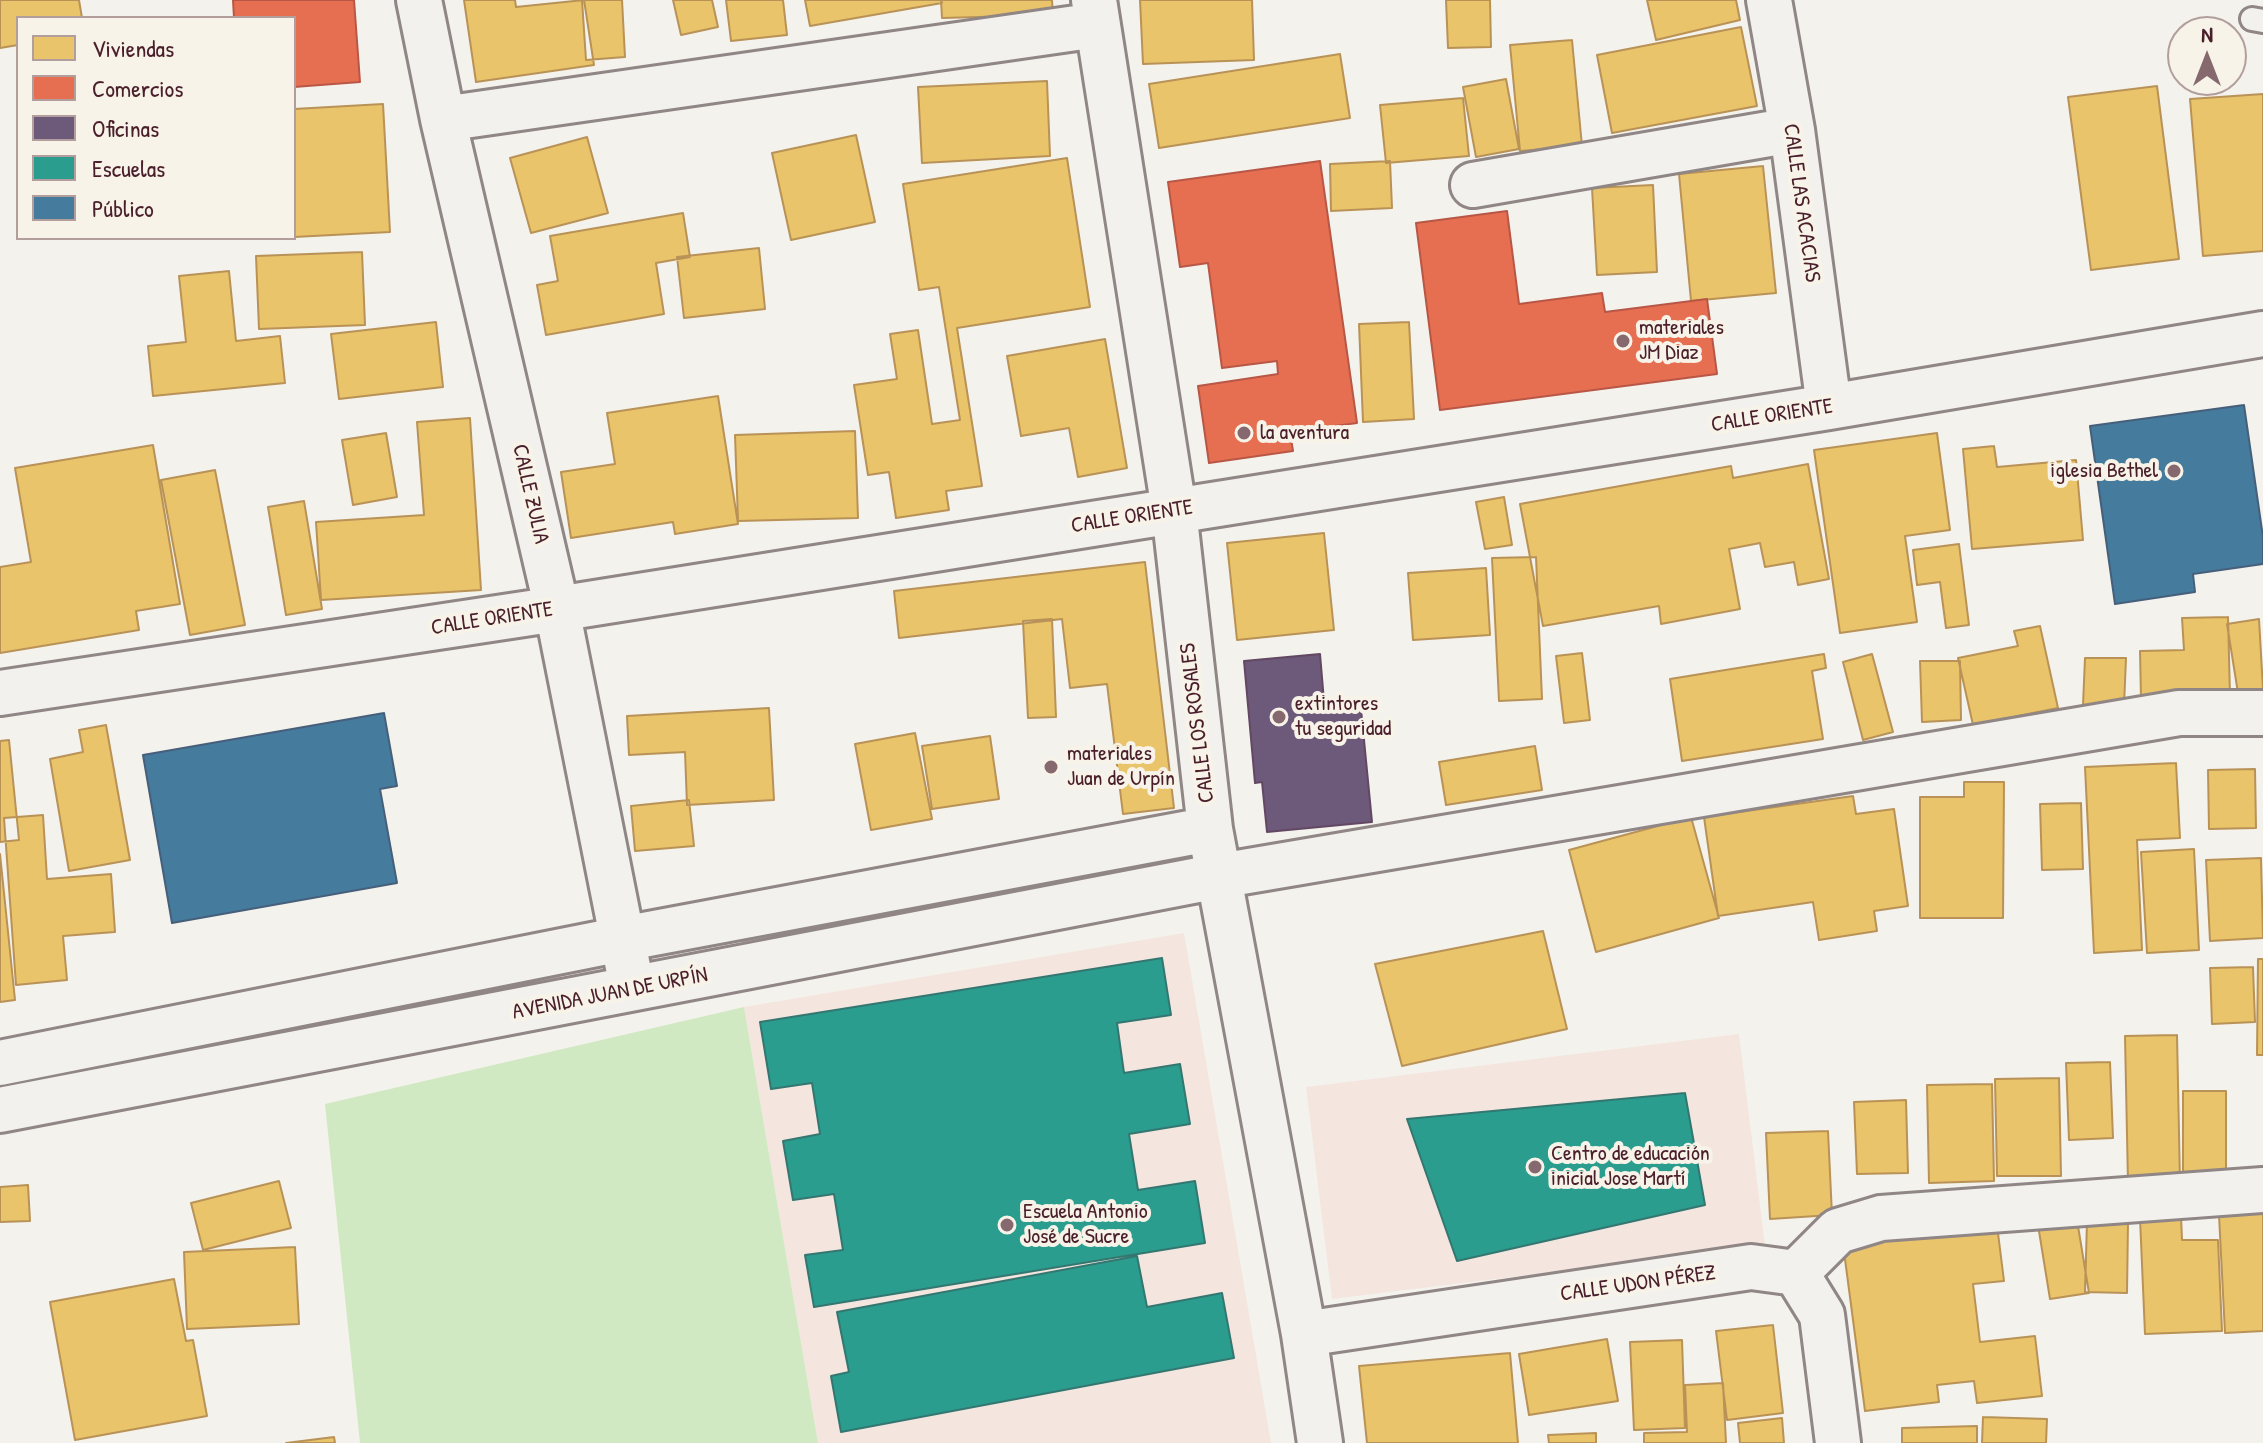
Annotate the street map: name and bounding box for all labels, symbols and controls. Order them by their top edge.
legend [16,16,296,240]
north arrow [2167,16,2247,96]
text: N [2201,19,2213,49]
text: Viviendas [92,32,174,64]
text: Comercios [92,72,184,104]
text: Oficinas [92,112,159,144]
street label: CALLE LAS ACACIAS [1777,122,1825,284]
text: Escuelas [92,152,165,184]
text: Público [92,192,154,224]
place label: materiales JM Diaz [1639,315,1724,366]
marker: materiales JM Diaz [1614,332,1632,350]
street label: CALLE ORIENTE [1709,393,1835,439]
place label: la aventura [1260,420,1349,446]
marker: la aventura [1235,424,1253,442]
street label: CALLE ZULIA [506,442,554,546]
place label: iglesia Bethel [2050,458,2158,484]
marker: iglesia Bethel [2165,462,2183,480]
street label: CALLE ORIENTE [1069,494,1195,540]
street label: CALLE ORIENTE [429,596,555,642]
street label: CALLE LOS ROSALES [1175,642,1221,804]
place label: extintores tu seguridad [1295,691,1391,742]
marker: extintores tu seguridad [1270,708,1288,726]
place label: materiales Juan de Urpín [1067,741,1175,792]
marker: materiales Juan de Urpín [1042,758,1060,776]
street label: AVENIDA JUAN DE URPÍN [510,962,710,1026]
place label: Centro de educación inicial Jose Martí [1551,1141,1710,1192]
marker: Centro de educación inicial Jose Martí [1526,1158,1544,1176]
place label: Escuela Antonio José de Sucre [1023,1199,1148,1250]
marker: Escuela Antonio José de Sucre [998,1216,1016,1234]
street label: CALLE UDON PÉREZ [1559,1260,1717,1308]

